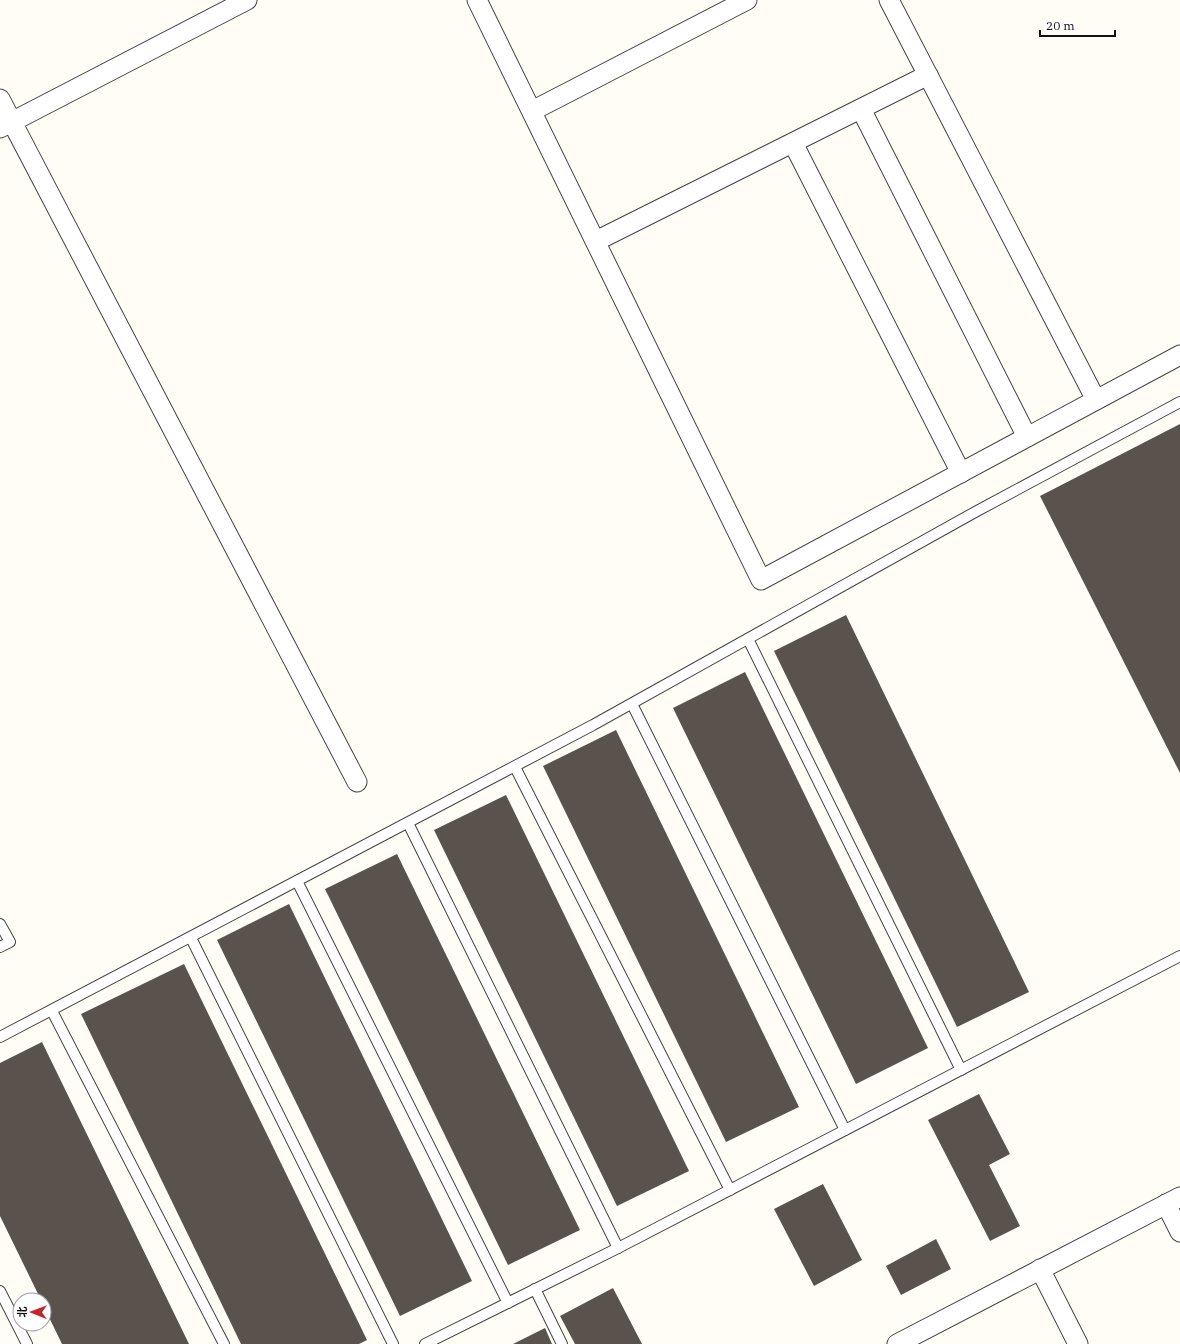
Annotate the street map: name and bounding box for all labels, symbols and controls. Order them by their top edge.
scale bar [1040,12,1115,38]
text: 20 m [1046,18,1075,33]
north arrow [12,1292,52,1332]
text: 北 [15,1306,29,1317]

